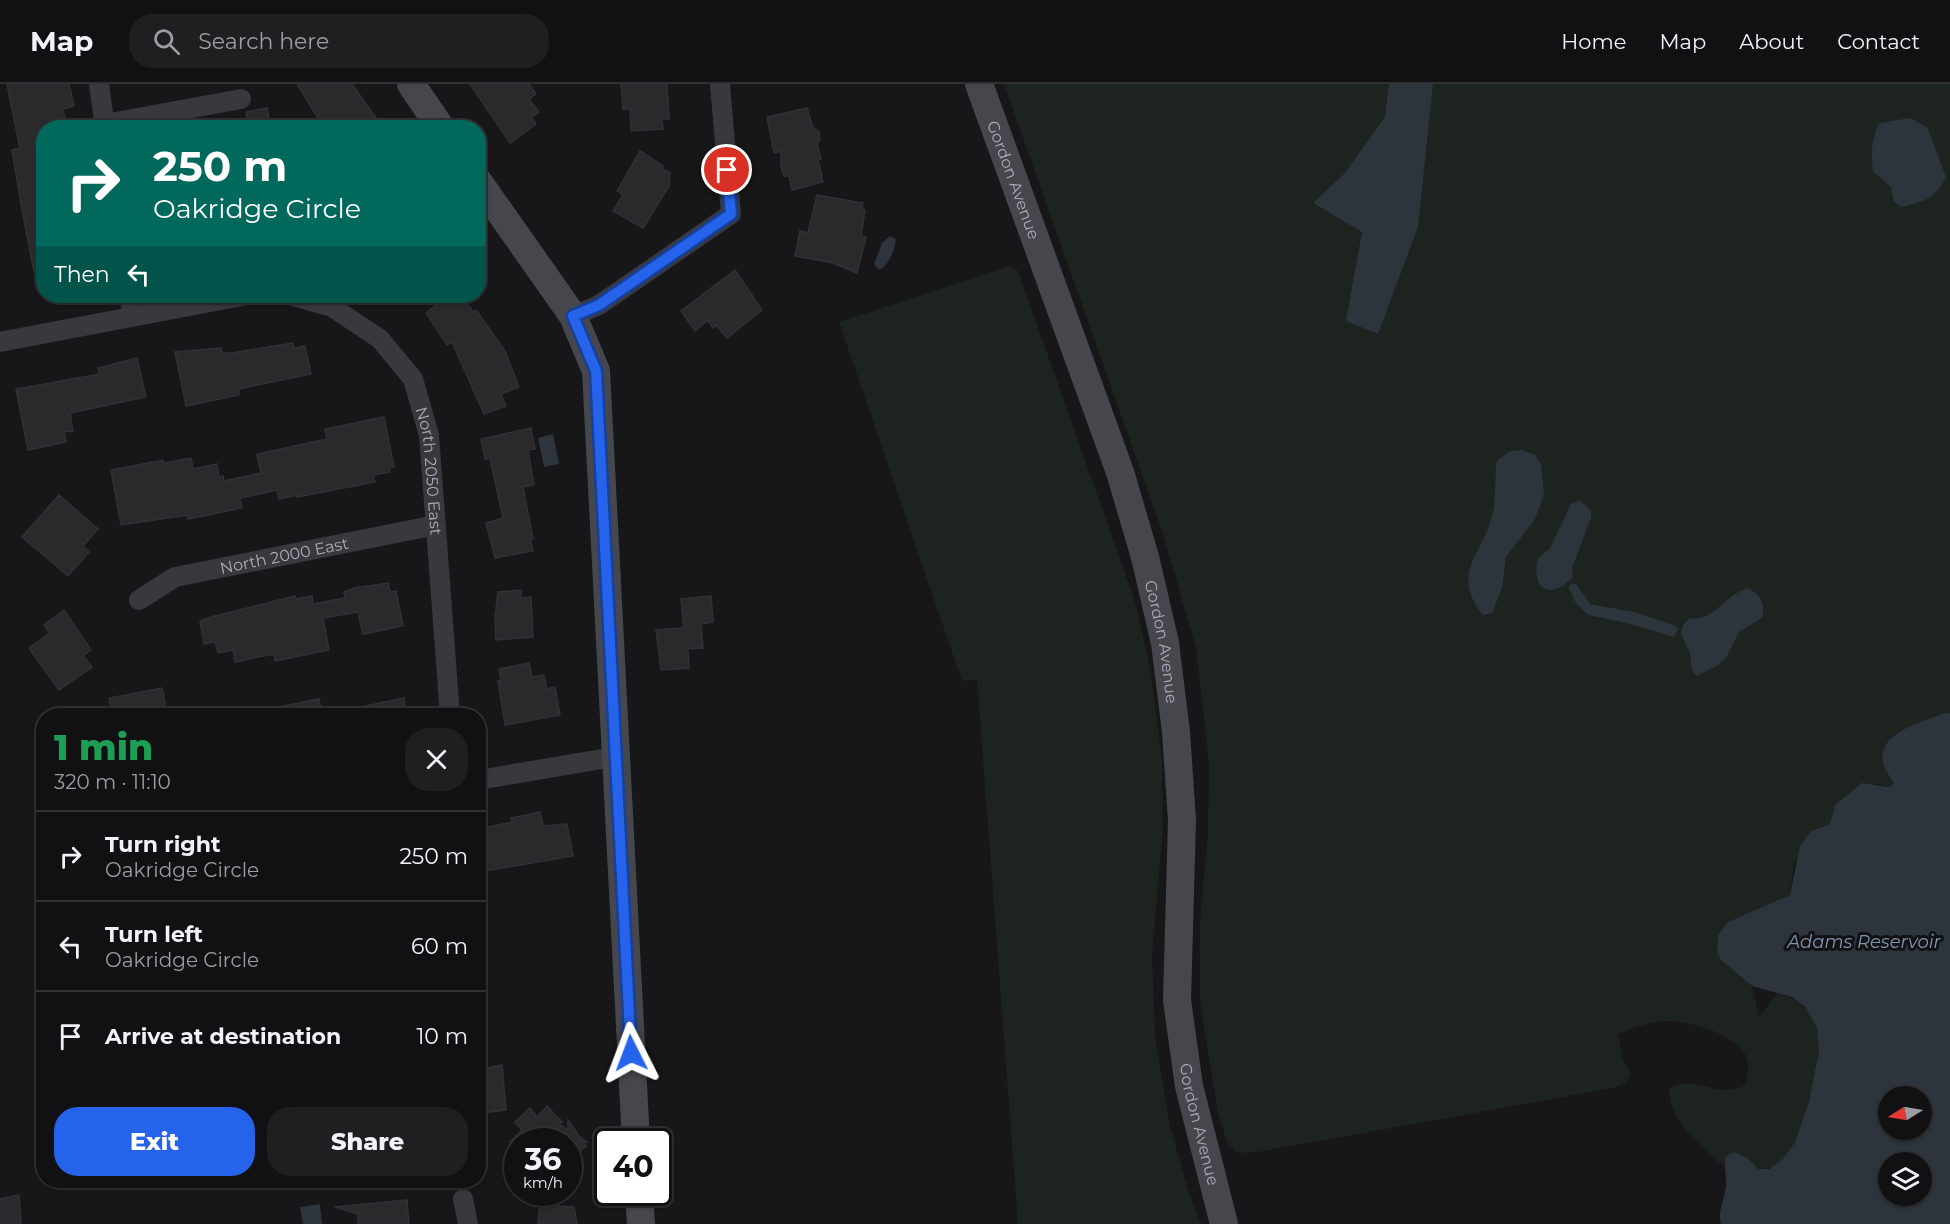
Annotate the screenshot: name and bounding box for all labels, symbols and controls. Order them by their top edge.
search box [129,14,549,68]
text: Map [30,24,93,58]
icon: search [150,25,183,58]
text: Search here [198,28,329,55]
text: Home [1561,29,1626,54]
text: Map [1659,29,1706,54]
text: About [1739,29,1804,54]
text: Contact [1837,29,1920,54]
street label: Gordon Avenue [984,118,1044,242]
text: 250 m [153,140,287,192]
icon: right [54,144,132,222]
pin [701,144,752,195]
icon: arrive [710,153,743,186]
text: Oakridge Circle [153,192,361,225]
icon: left [122,258,155,291]
text: Then [54,261,110,288]
street label: North 2050 East [412,405,446,536]
street label: North 2000 East [218,533,351,577]
street label: Gordon Avenue [1141,578,1182,704]
text: 1 min [54,725,153,769]
button: close [405,728,468,791]
text: 320 m · 11:10 [54,770,171,794]
text: Turn right [105,831,220,858]
icon: right [54,840,87,873]
text: 250 m [399,843,468,870]
text: Oakridge Circle [105,858,259,882]
text: Turn left [105,921,203,948]
icon: left [54,930,87,963]
water label: Adams Reservoir [1786,931,1942,953]
text: 60 m [411,933,468,960]
text: Oakridge Circle [105,948,259,972]
icon: arrive [54,1020,87,1053]
position arrow [599,1021,663,1085]
text: Arrive at destination [105,1023,341,1050]
text: 10 m [416,1023,468,1050]
street label: Gordon Avenue [1176,1062,1223,1187]
north arrow [1878,1086,1932,1140]
map controls [1878,1086,1932,1206]
button: Exit [54,1107,255,1176]
button: Share [267,1107,468,1176]
speed limit sign: 40 [594,1128,672,1206]
text: 36 [525,1141,561,1178]
button: layers [1878,1152,1932,1206]
text: km/h [523,1173,563,1192]

